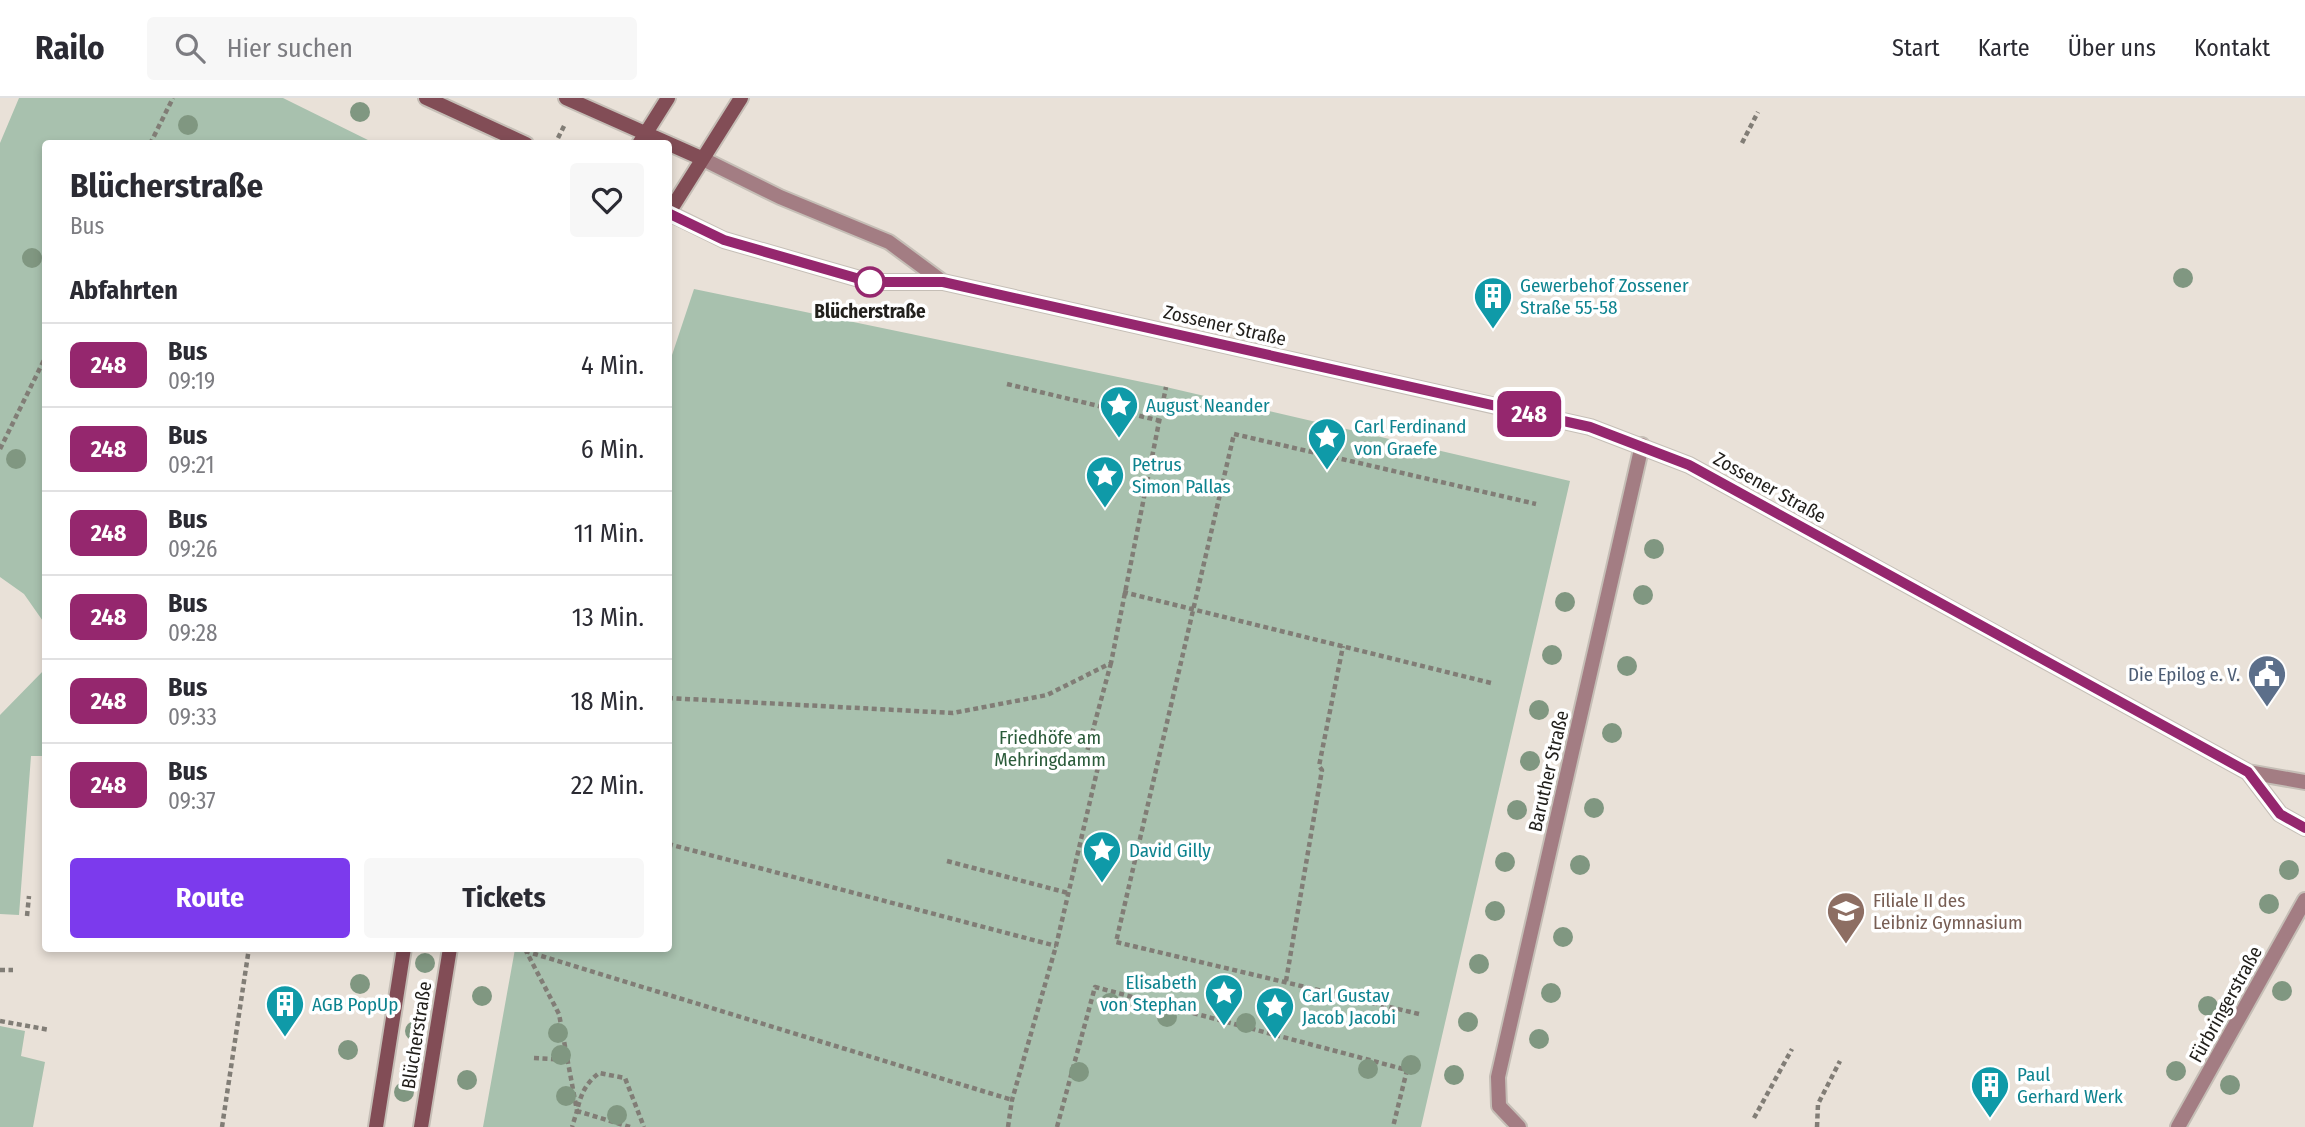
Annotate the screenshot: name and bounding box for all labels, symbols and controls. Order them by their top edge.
search box [147,17,637,80]
text: Railo [35,28,105,68]
icon: search [171,29,209,67]
text: Hier suchen [227,33,353,64]
text: Start [1892,34,1940,62]
text: Karte [1978,34,2030,62]
text: Über uns [2068,34,2156,62]
text: Kontakt [2194,34,2270,62]
button: heart [570,163,644,237]
text: Blücherstraße [70,166,263,206]
text: Bus [70,212,104,240]
marker: Blücherstraße [855,267,885,297]
place label: Gewerbehof Zossener Straße 55-58 [1520,274,1689,319]
text: Abfahrten [70,275,178,306]
building icon: Gewerbehof Zossener Straße 55-58 [1472,275,1514,330]
place label: Blücherstraße [814,300,926,323]
street label: Zossener Straße [1161,300,1288,351]
text: Bus [168,336,207,367]
text: 4 Min. [581,350,644,381]
text: 248 [91,351,126,379]
text: 09:19 [168,367,215,395]
place icon: August Neander [1098,384,1140,439]
line badge: 248 [1489,391,1569,437]
place label: August Neander [1146,394,1270,417]
text: 248 [1511,400,1547,428]
place label: Carl Ferdinand von Graefe [1354,415,1467,460]
place icon: Carl Ferdinand von Graefe [1306,416,1348,471]
text: Bus [168,420,207,451]
text: 6 Min. [581,434,644,465]
text: 248 [91,435,126,463]
street label: Zossener Straße [1710,447,1830,528]
text: 09:21 [168,451,214,479]
place label: Petrus Simon Pallas [1132,453,1231,498]
place icon: Petrus Simon Pallas [1084,454,1126,509]
text: Bus [168,504,207,535]
text: 11 Min. [574,518,644,549]
text: 248 [91,519,126,547]
text: 09:26 [168,535,217,563]
text: Bus [168,588,207,619]
text: 13 Min. [572,602,644,633]
text: 248 [91,603,126,631]
text: 09:28 [168,619,218,647]
public building icon: Die Epilog e. V. [2246,653,2288,708]
place label: Die Epilog e. V. [2128,663,2240,686]
text: Bus [168,672,207,703]
text: 18 Min. [570,686,644,717]
text: 248 [91,687,126,715]
text: 09:33 [168,703,217,731]
street label: Baruther Straße [1523,708,1574,834]
park label: Friedhöfe am Mehringdamm [994,726,1106,771]
text: Bus [168,756,207,787]
text: 22 Min. [571,770,644,801]
text: 248 [91,771,126,799]
text: 09:37 [168,787,216,815]
place icon: David Gilly [1081,829,1123,884]
place label: David Gilly [1129,839,1211,862]
button: Route [70,858,350,938]
button: Tickets [364,858,644,938]
place label: Filiale II des Leibniz Gymnasium [1873,889,2023,934]
school or university icon: Filiale II des Leibniz Gymnasium [1825,890,1867,945]
street label: Fürbringerstraße [2184,942,2267,1066]
place label: Elisabeth von Stephan [1100,971,1197,1016]
place icon: Elisabeth von Stephan [1203,972,1245,1027]
street label: Blücherstraße [397,980,436,1090]
building icon: AGB PopUp [264,983,306,1038]
place label: Carl Gustav Jacob Jacobi [1302,984,1396,1029]
place icon: Carl Gustav Jacob Jacobi [1254,985,1296,1040]
place label: AGB PopUp [312,993,398,1016]
place label: Paul Gerhard Werk [2017,1063,2123,1108]
building icon: Paul Gerhard Werk [1969,1064,2011,1119]

